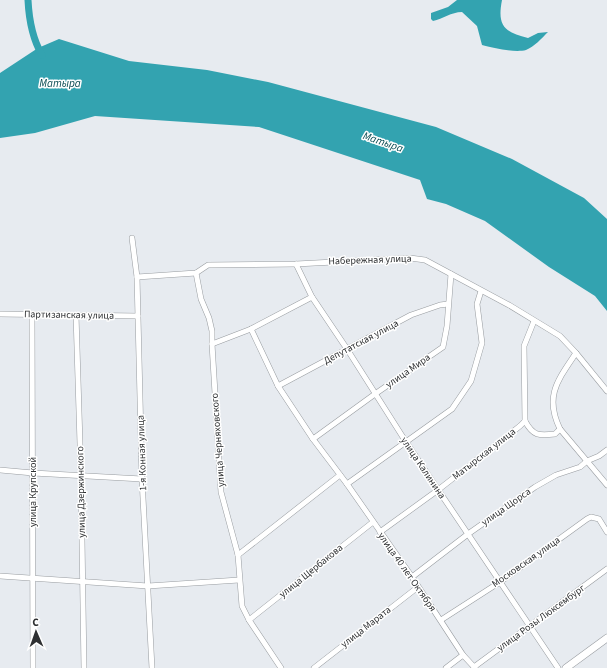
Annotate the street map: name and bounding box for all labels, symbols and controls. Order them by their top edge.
water label: Матыра [39,76,81,91]
water label: Матыра [361,128,405,156]
street label: Набережная улица [328,252,412,268]
street label: Партизанская улица [24,307,114,323]
street label: Депутатская улица [321,316,401,368]
street label: улица Мира [383,350,433,392]
street label: улица Черняховского [208,393,228,487]
street label: 1-я Конная улица [134,415,150,491]
street label: Матырская улица [449,425,519,483]
street label: улица Калинина [397,434,449,502]
street label: улица Дзержинского [73,446,89,538]
street label: улица Крупской [26,457,40,527]
street label: улица Щорса [478,485,534,529]
street label: улица 40 лет Октября [374,530,440,614]
street label: Московская улица [489,533,563,591]
street label: улица Щербакова [276,541,346,601]
street label: улица Розы Люксембург [494,581,588,655]
street label: улица Марата [338,603,394,651]
north arrow [16,612,56,652]
text: С [32,615,40,630]

